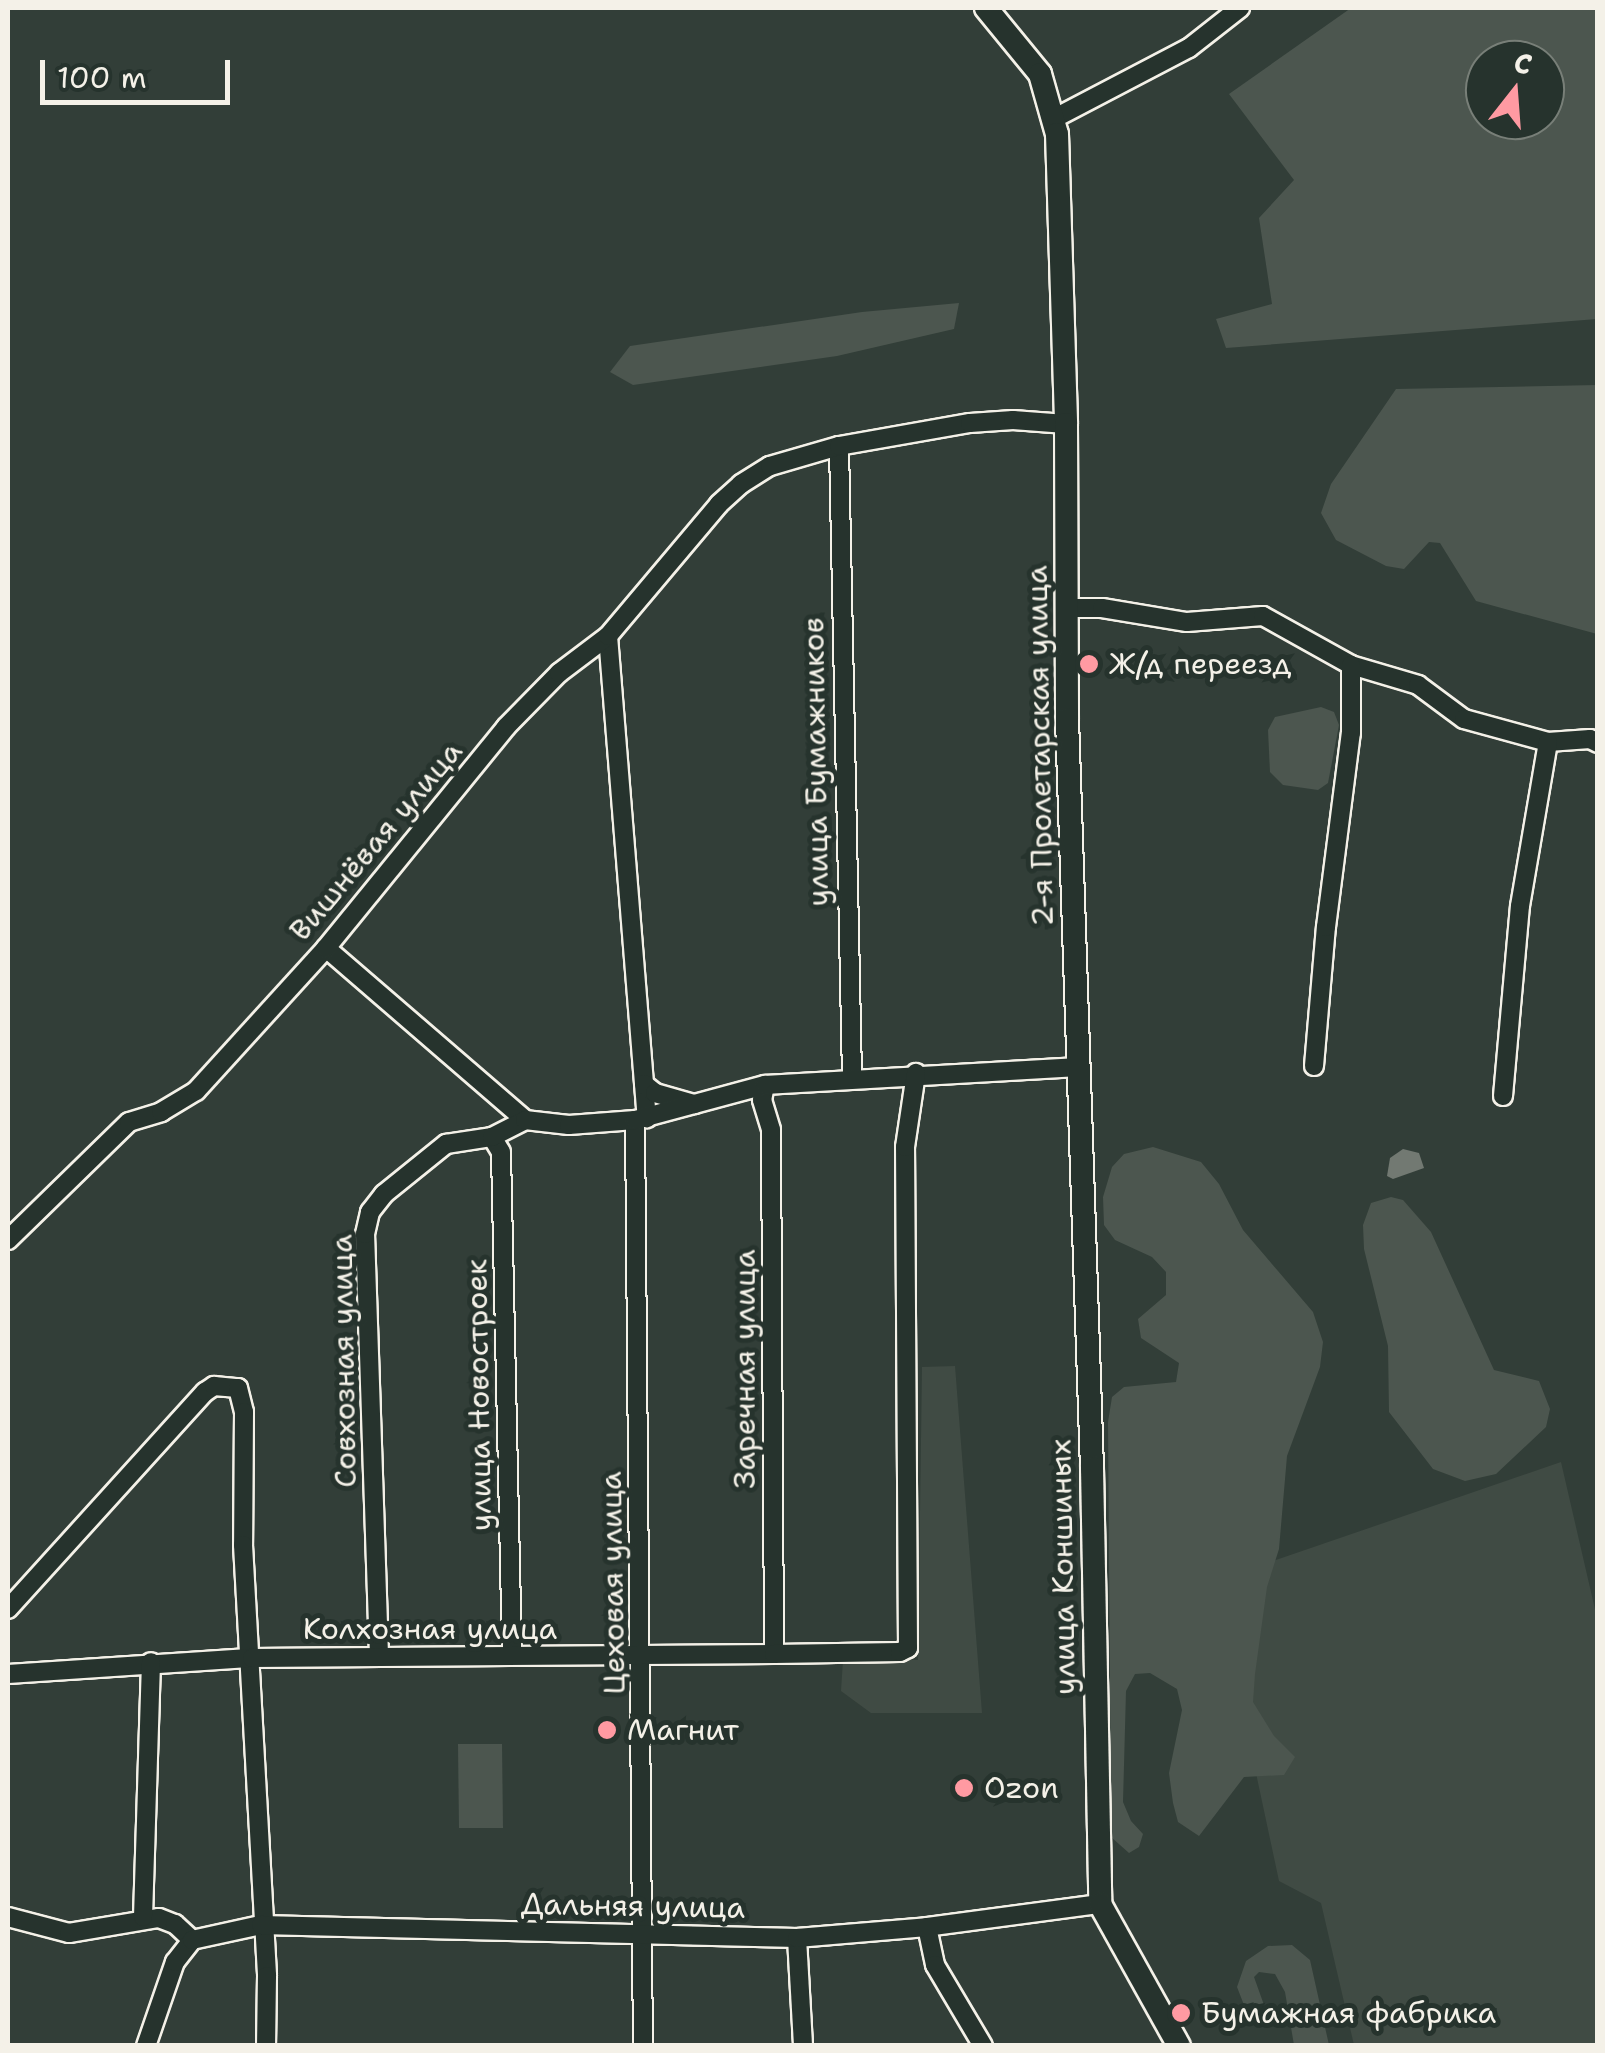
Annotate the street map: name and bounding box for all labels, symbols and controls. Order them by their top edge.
scale bar [45,40,235,102]
north arrow [1465,40,1565,140]
text: С [1509,43,1537,84]
text: 100 m [57,57,147,98]
street label: 2-я Пролетарская улица [1019,565,1061,927]
street label: улица Бумажников [795,617,837,907]
place label: Ж/д переезд [1109,646,1292,682]
marker: Ж/д переезд [1078,653,1100,675]
street label: Вишнёвая улица [282,734,470,948]
street label: Совхозная улица [324,1234,364,1488]
street label: Заречная улица [727,1249,763,1489]
street label: улица Новостроек [459,1259,499,1531]
street label: улица Коншиных [1043,1439,1083,1695]
street label: Цеховая улица [593,1471,633,1695]
street label: Колхозная улица [303,1611,557,1647]
place label: Магнит [627,1712,739,1748]
marker: Магнит [596,1719,618,1741]
place label: Ozon [984,1770,1059,1806]
marker: Ozon [953,1777,975,1799]
street label: Дальняя улица [521,1886,745,1926]
place label: Бумажная фабрика [1201,1995,1496,2031]
marker: Бумажная фабрика [1170,2002,1192,2024]

